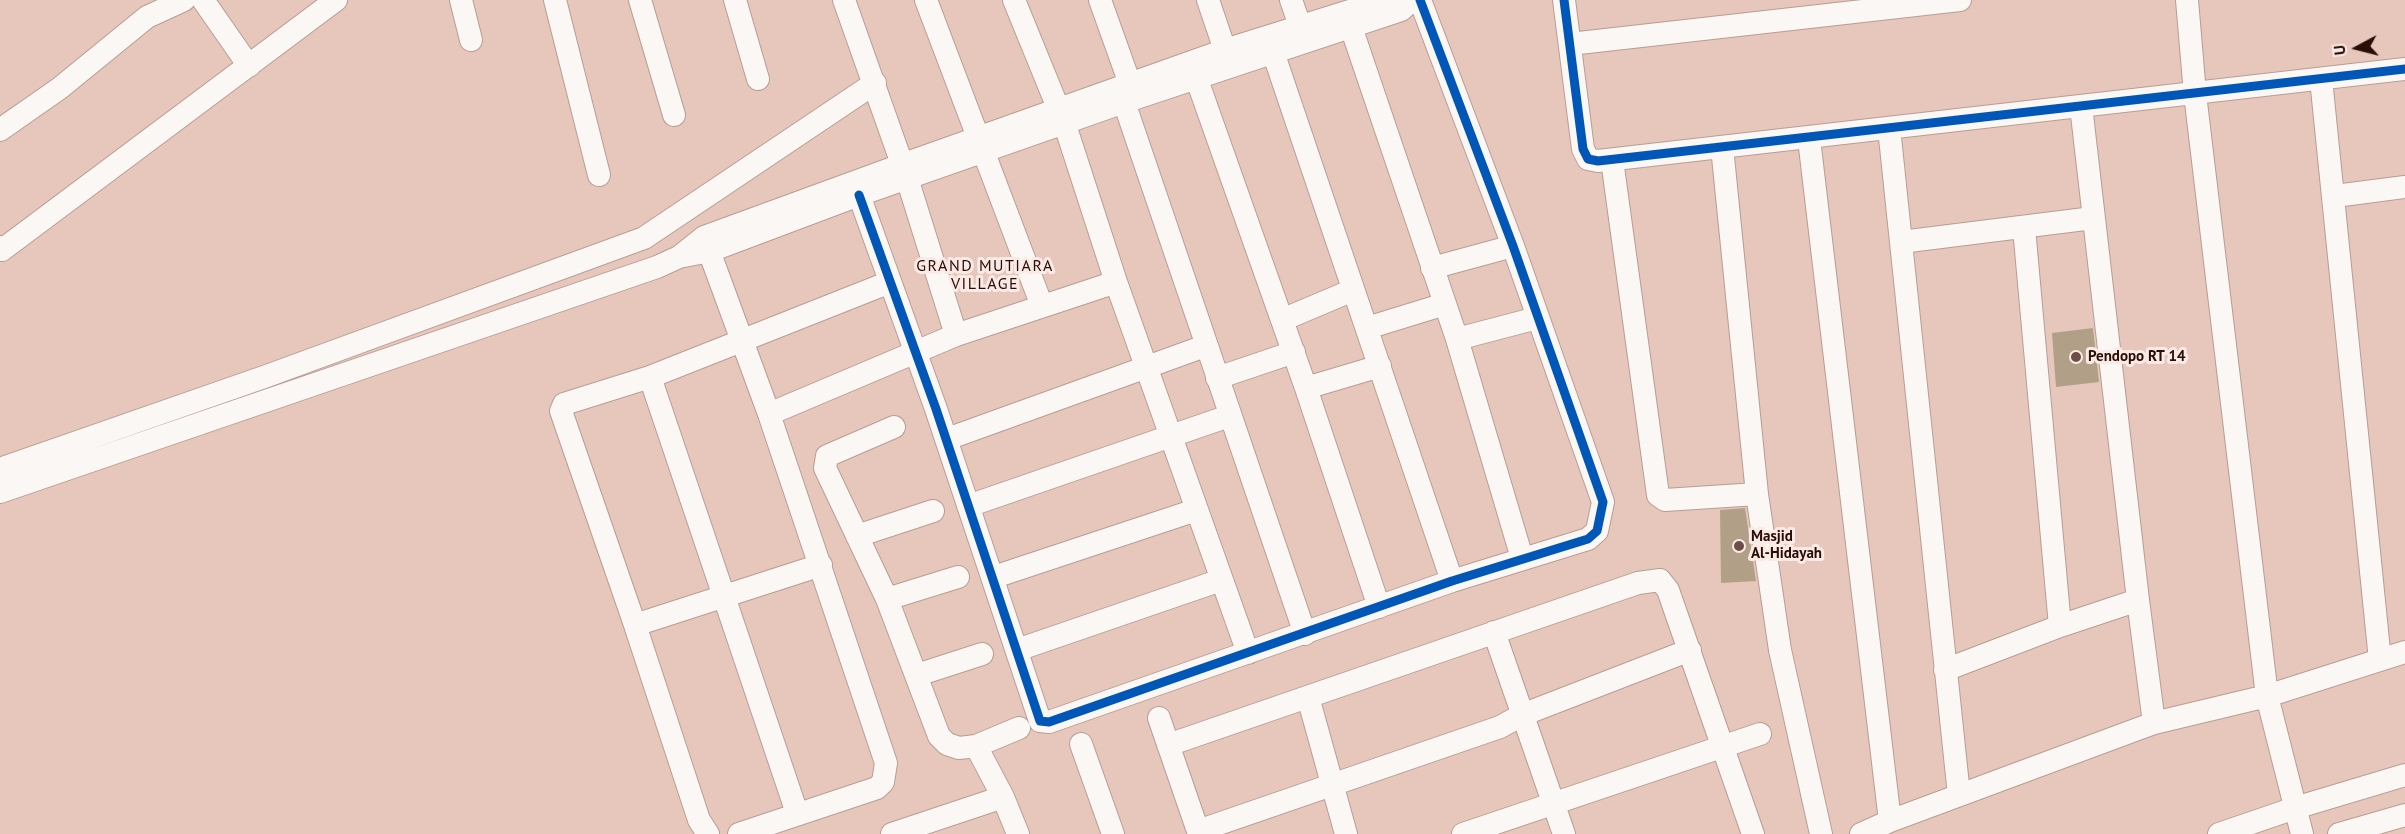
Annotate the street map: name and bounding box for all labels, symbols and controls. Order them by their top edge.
north arrow [2327,18,2387,78]
text: U [2329,44,2350,56]
district label: GRAND MUTIARA VILLAGE [916,256,1054,294]
place label: Pendopo RT 14 [2088,348,2186,366]
marker: Pendopo RT 14 [2069,350,2083,364]
place label: Masjid Al-Hidayah [1751,528,1822,563]
marker: Masjid Al-Hidayah [1732,539,1746,553]

